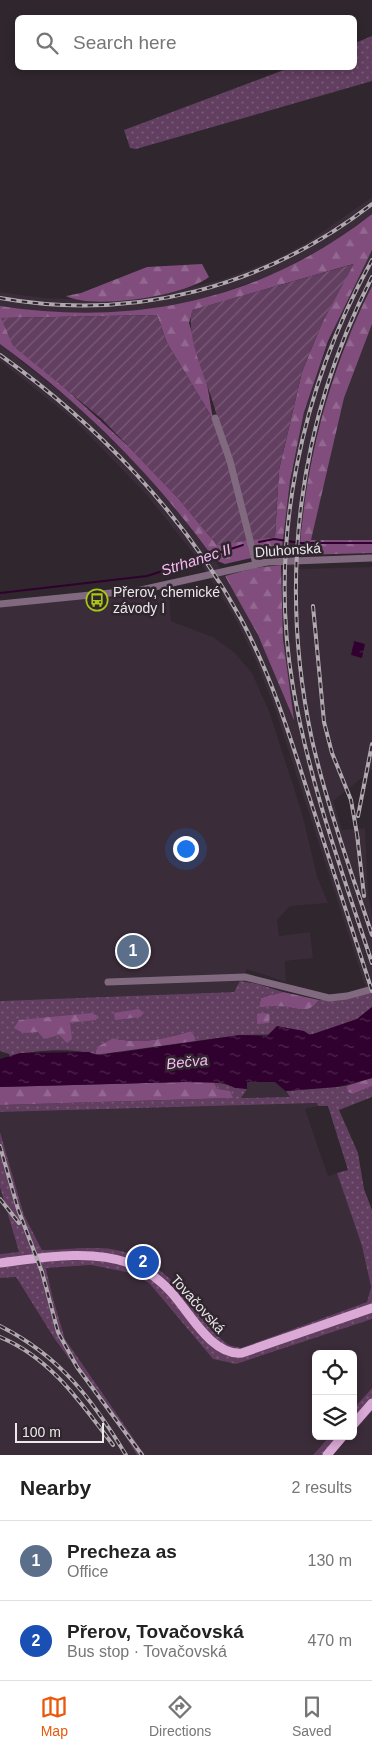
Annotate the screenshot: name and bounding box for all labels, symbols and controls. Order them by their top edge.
search box [15,15,357,70]
icon: search [33,29,61,57]
text: Search here [73,32,177,53]
water label: Strhanec II [159,540,233,579]
street label: Dluhonská [254,540,322,560]
place label: Přerov, chemické závody I [113,584,220,616]
bus stop icon: Přerov, chemické závody I [85,588,109,612]
your location [173,836,199,862]
pin: 1 [117,932,149,970]
water label: Bečva [165,1051,209,1072]
pin: 2 [127,1243,159,1281]
street label: Tovačovská [168,1271,229,1337]
map controls [312,1350,357,1440]
button: locate [312,1350,357,1395]
button: layers [312,1395,357,1440]
scale bar [15,1420,104,1443]
text: 100 m [22,1424,61,1440]
text: Nearby [20,1476,91,1499]
text: 2 results [292,1479,352,1496]
text: Precheza as [67,1541,177,1562]
text: 1 [32,1552,40,1569]
text: 130 m [308,1552,352,1569]
text: Office [67,1563,109,1580]
text: Přerov, Tovačovská [67,1621,244,1642]
text: 2 [32,1632,40,1649]
text: 470 m [308,1632,352,1649]
text: Bus stop · Tovačovská [67,1643,227,1660]
tab: Map [40,1693,68,1739]
tab: Directions [149,1693,211,1739]
tab: Saved [292,1693,332,1739]

